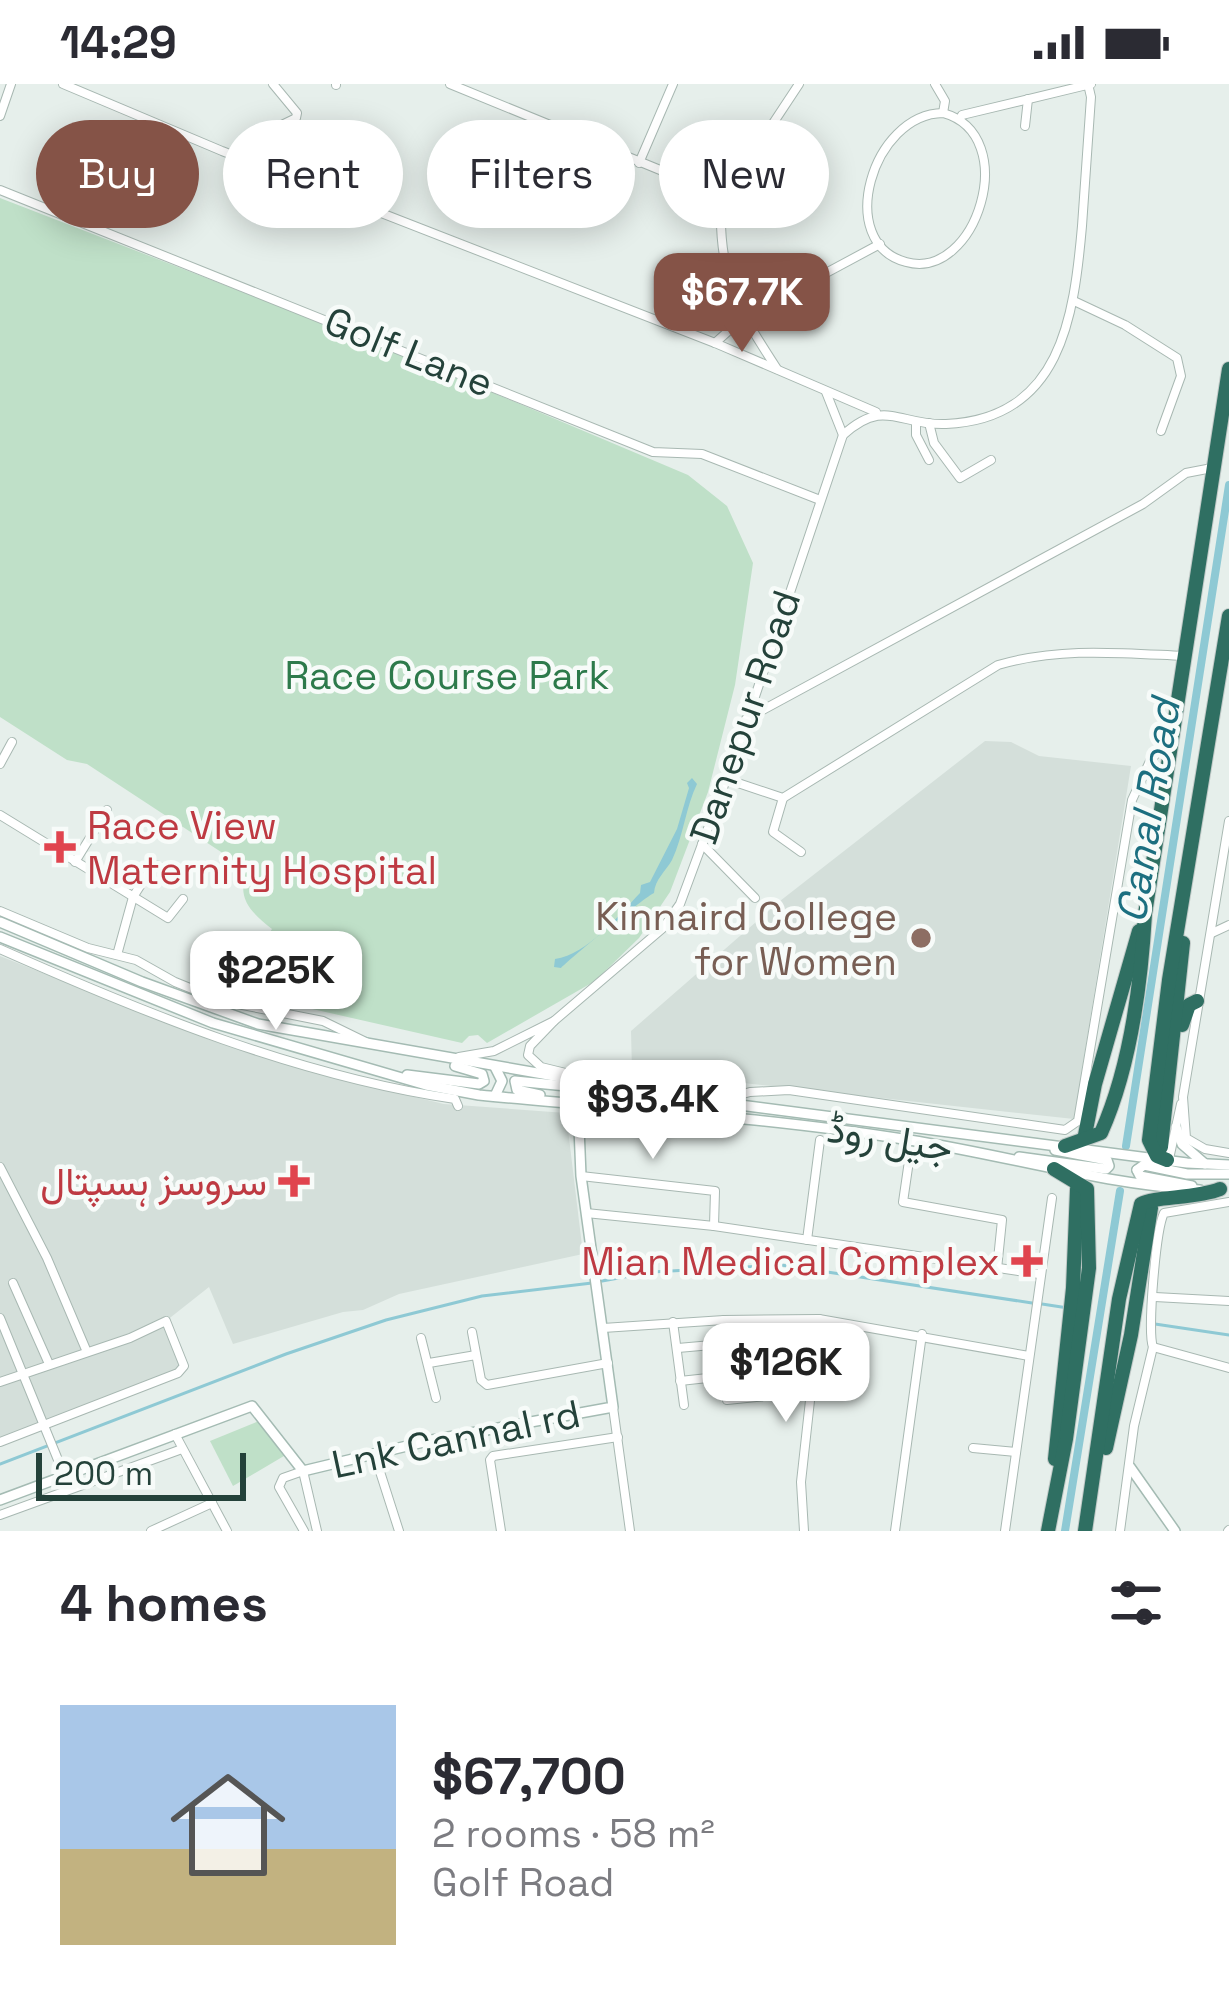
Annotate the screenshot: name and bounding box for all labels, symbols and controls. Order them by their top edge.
text: 14:29 [60,14,177,71]
chip: Buy [36,120,199,228]
chip: Rent [223,120,403,228]
chip: Filters [427,120,635,228]
chip: New [659,120,829,228]
pin: $67.7K [644,253,840,355]
text: $67.7K [681,267,803,316]
street label: Golf Lane [318,296,500,408]
street label: Danepur Road [679,584,811,850]
park label: Race Course Park [284,651,610,700]
water label: Canal Road [1104,692,1192,926]
place label: Race View Maternity Hospital [87,801,437,895]
marker: Race View Maternity Hospital [44,831,76,863]
place label: Kinnaird College for Women [595,892,897,986]
marker: Kinnaird College for Women [908,925,934,951]
pin: $225K [192,931,360,1033]
text: $225K [217,945,335,994]
pin: $93.4K [555,1060,751,1162]
text: $93.4K [587,1074,719,1123]
street label: جیل روڈ [824,1104,956,1172]
place label: سروسز ہسپتال [40,1157,267,1208]
marker: سروسز ہسپتال [278,1165,310,1197]
place label: Mian Medical Complex [581,1237,1000,1286]
marker: Mian Medical Complex [1011,1245,1043,1277]
pin: $126K [702,1323,870,1425]
text: $126K [730,1337,842,1386]
street label: Lnk Cannal rd [327,1389,585,1489]
scale bar [36,1447,246,1500]
text: 200 m [54,1453,153,1495]
icon: filters [1103,1570,1169,1636]
text: 4 homes [60,1571,268,1636]
text: $67,700 [432,1744,626,1809]
icon: home [156,1753,300,1897]
text: 2 rooms · 58 m² [432,1809,715,1858]
text: Golf Road [432,1858,614,1907]

